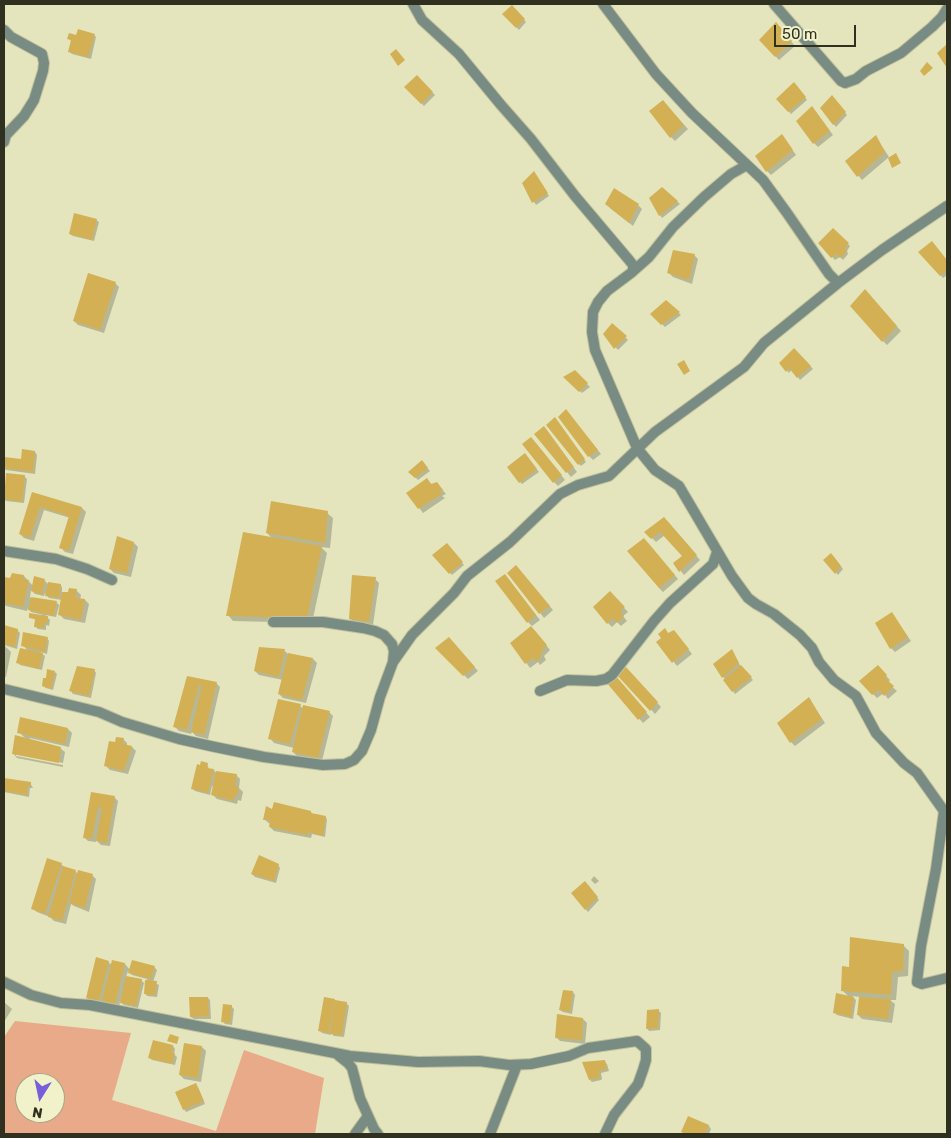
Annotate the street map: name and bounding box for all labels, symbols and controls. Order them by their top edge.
scale bar [776,15,858,47]
text: 50 m [782,25,817,43]
north arrow [15,1073,65,1123]
text: N [31,1103,44,1122]

